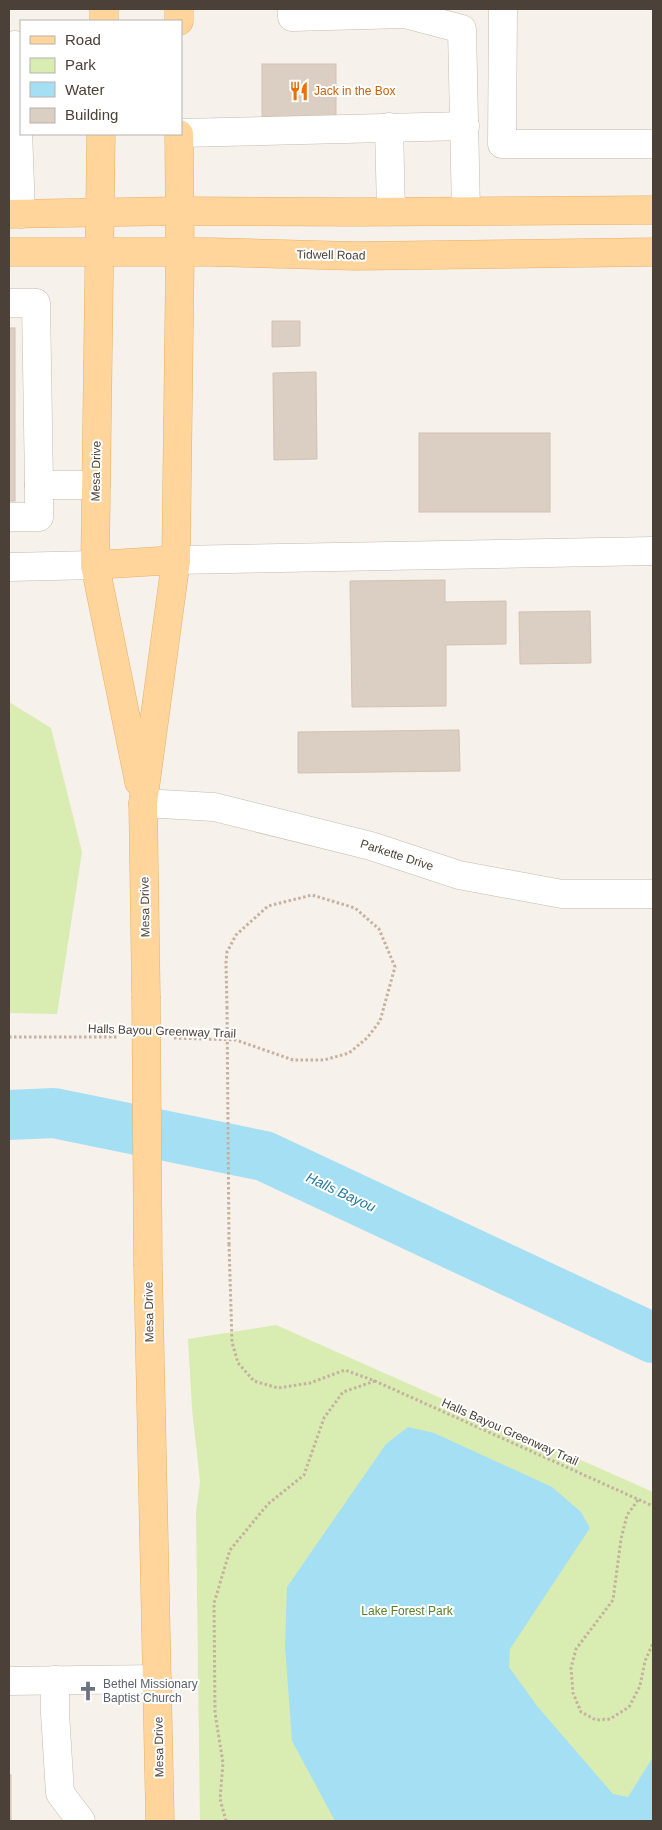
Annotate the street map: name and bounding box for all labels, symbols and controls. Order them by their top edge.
legend [20,20,182,135]
text: Road [65,31,101,48]
text: Park [65,56,96,73]
restaurant icon: Jack in the Box [288,80,310,102]
text: Water [65,81,104,98]
place label: Jack in the Box [314,84,395,98]
text: Building [65,106,118,123]
street label: Tidwell Road [296,247,366,263]
street label: Mesa Drive [88,440,104,501]
street label: Parkette Drive [359,837,436,874]
street label: Mesa Drive [137,876,153,937]
street label: Halls Bayou Greenway Trail [88,1021,236,1041]
water label: Halls Bayou [304,1169,378,1215]
street label: Mesa Drive [141,1281,157,1342]
street label: Halls Bayou Greenway Trail [440,1395,580,1469]
park label: Lake Forest Park [361,1604,454,1618]
place label: Bethel Missionary Baptist Church [103,1677,198,1705]
church icon: Bethel Missionary Baptist Church [77,1680,99,1702]
street label: Mesa Drive [151,1716,167,1777]

